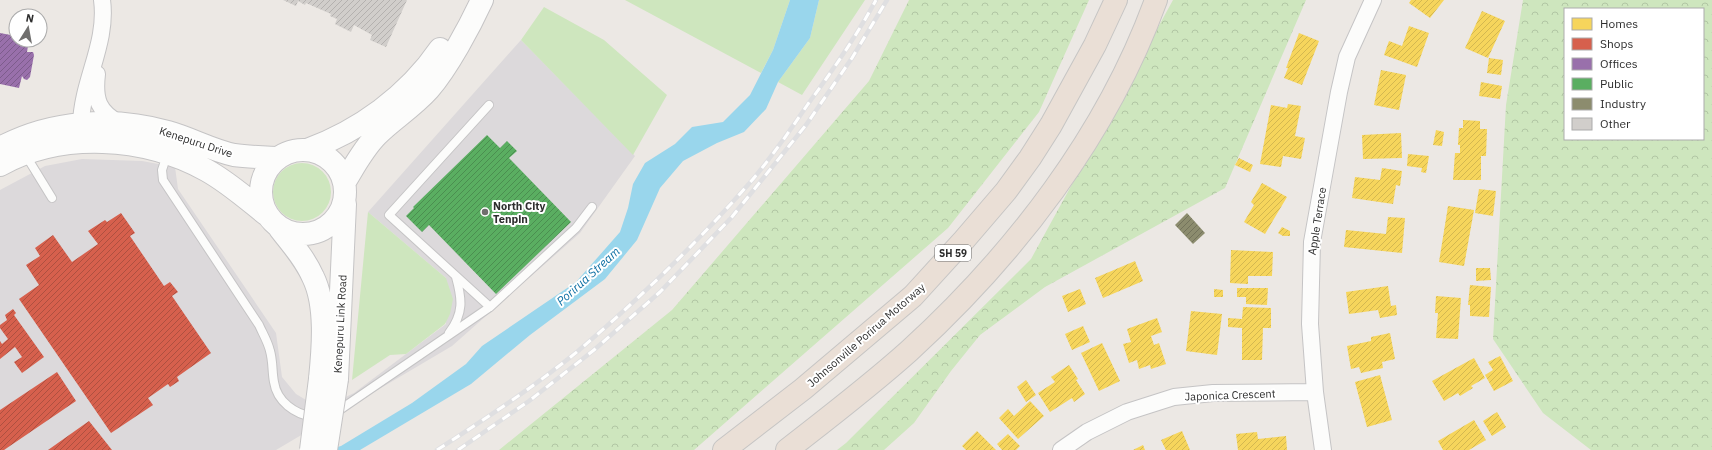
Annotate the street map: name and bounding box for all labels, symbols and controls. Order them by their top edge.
north arrow [8,8,48,48]
legend [1564,8,1704,140]
text: N [25,11,35,26]
text: Homes [1600,16,1638,31]
text: Shops [1600,36,1633,51]
text: Offices [1600,56,1638,71]
text: Public [1600,76,1633,91]
text: Industry [1600,96,1646,111]
text: Other [1600,116,1631,131]
street label: Kenepuru Drive [158,124,234,160]
street label: Apple Terrace [1305,186,1329,256]
place label: North City Tenpin [493,199,546,226]
marker: North City Tenpin [480,207,490,217]
water label: Porirua Stream [553,244,623,308]
road number: SH 59 [935,245,971,261]
street label: Kenepuru Link Road [330,274,350,374]
street label: Johnsonville Porirua Motorway [804,280,928,390]
street label: Japonica Crescent [1184,386,1276,404]

